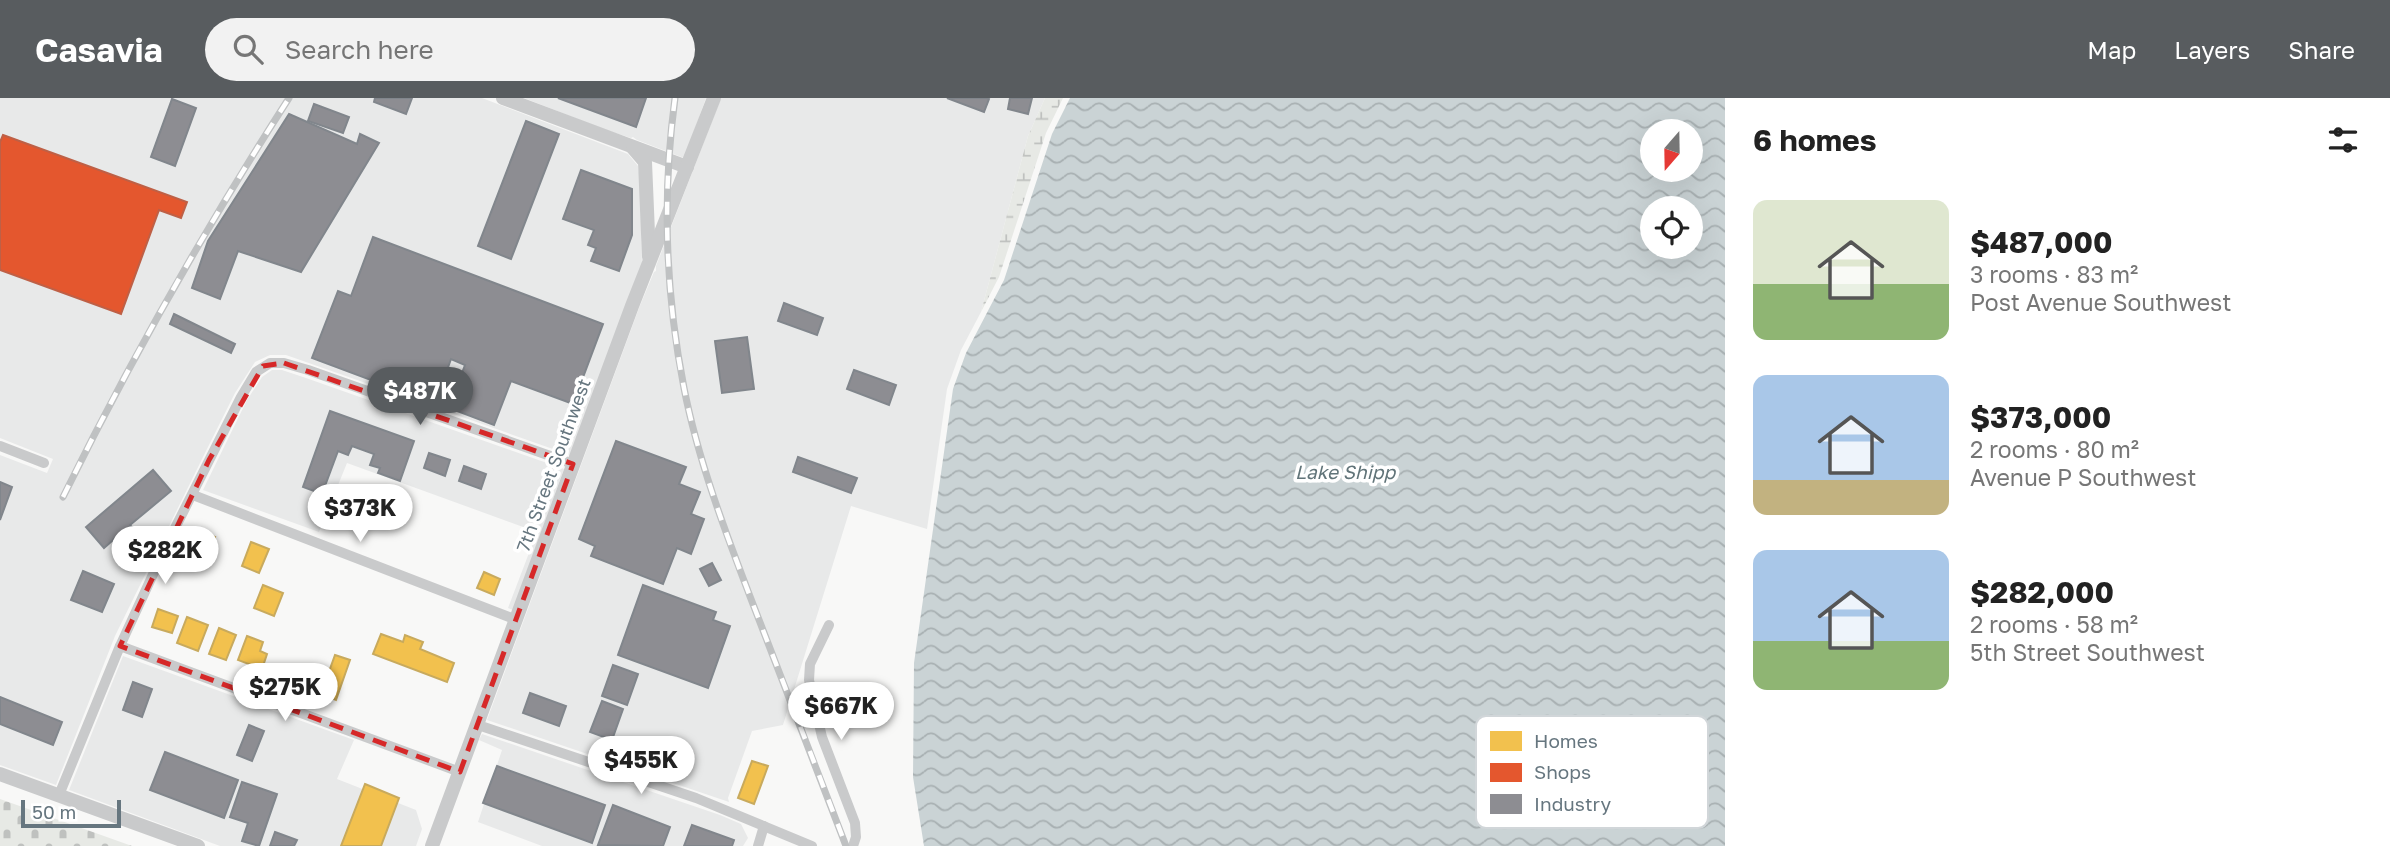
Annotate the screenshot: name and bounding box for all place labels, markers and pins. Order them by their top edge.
pin: $487K [371,368,469,427]
pin: $373K [311,484,409,544]
pin: $282K [116,526,214,586]
pin: $275K [236,664,334,723]
pin: $667K [792,682,890,742]
pin: $455K [592,736,690,796]

